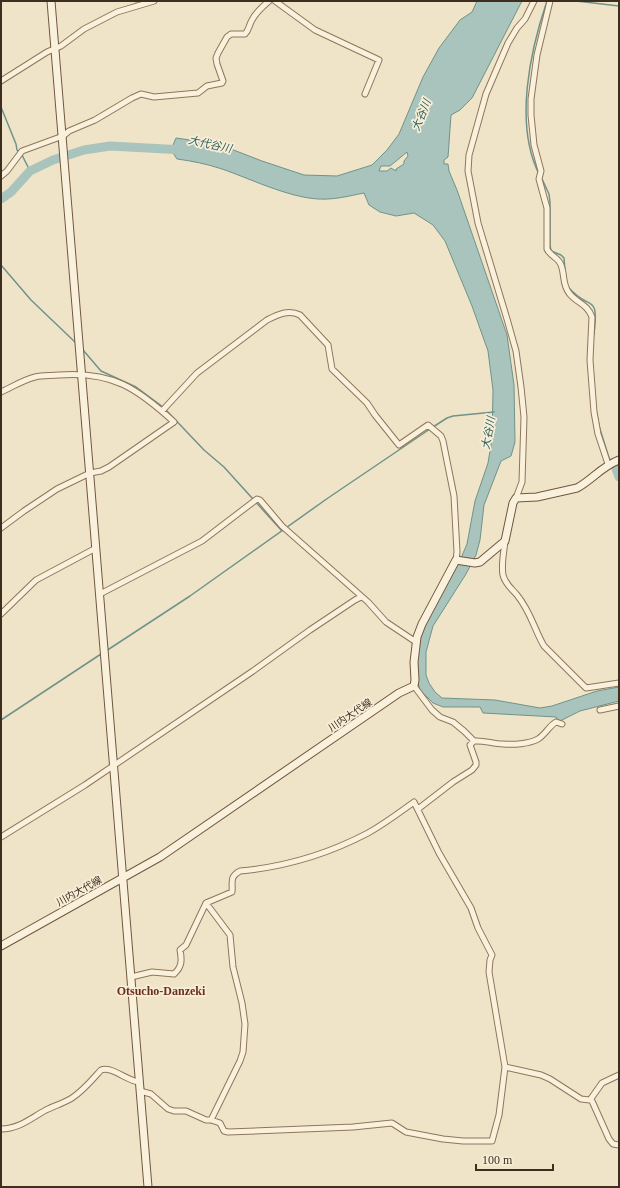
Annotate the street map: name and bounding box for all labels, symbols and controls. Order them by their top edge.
water label: 大谷川 [409,97,433,133]
water label: 大代谷川 [187,134,234,155]
water label: 大谷川 [479,415,497,450]
street label: 川内大代線 [326,696,374,734]
street label: 川内大代線 [54,874,104,908]
district label: Otsucho-Danzeki [117,984,206,998]
scale bar [476,1146,553,1172]
text: 100 m [482,1153,513,1167]

